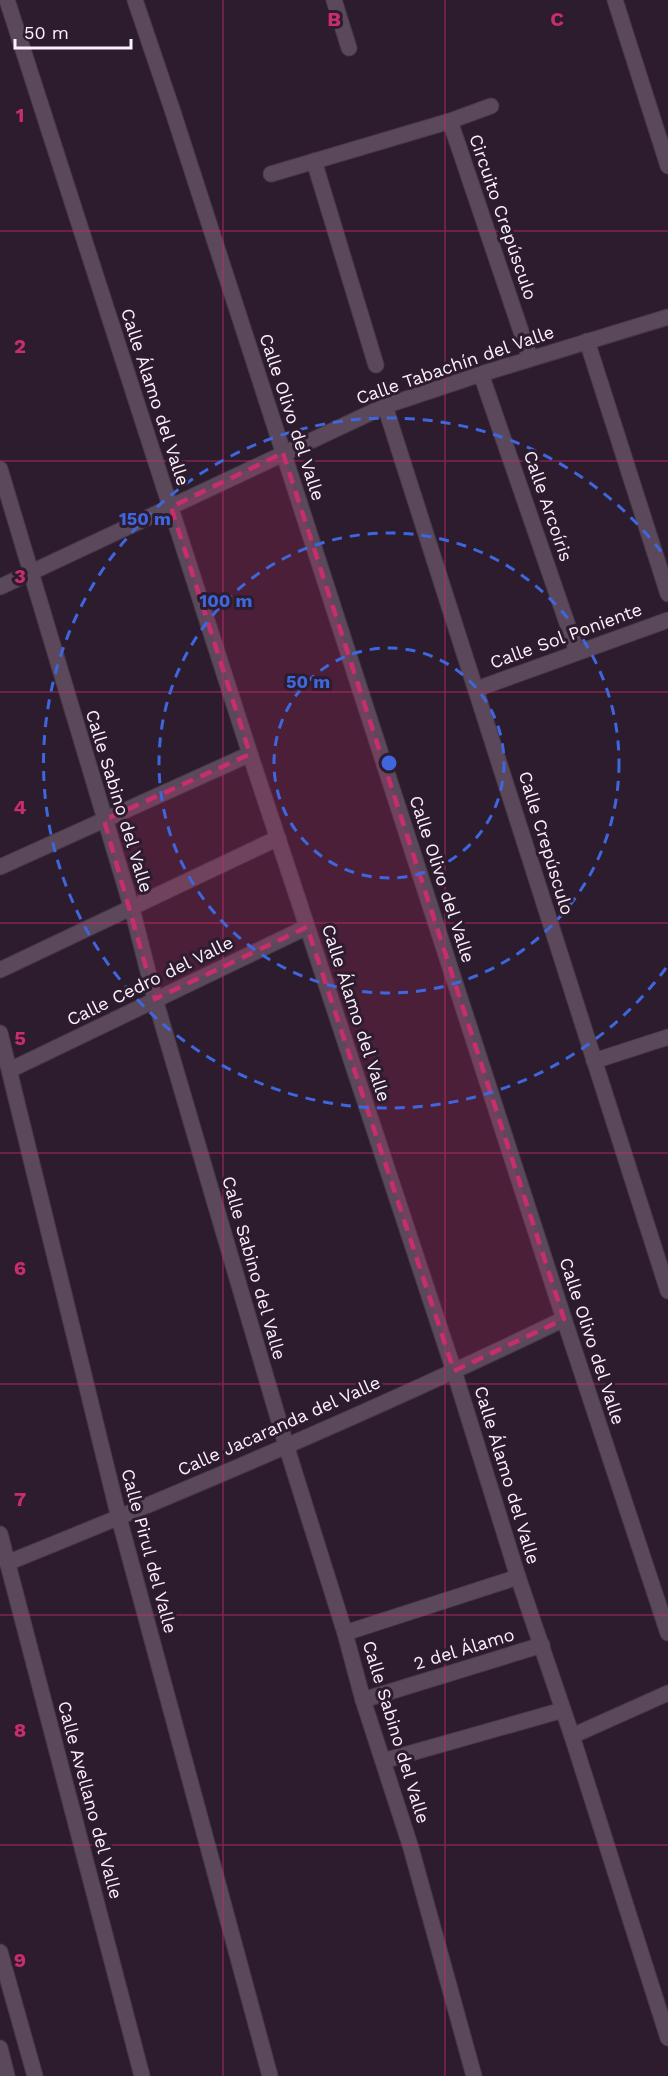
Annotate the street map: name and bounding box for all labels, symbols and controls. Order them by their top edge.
text: B [327,7,341,31]
text: C [550,7,564,31]
scale bar [15,12,130,50]
text: 50 m [24,22,69,43]
text: 1 [16,103,24,127]
street label: Circuito Crepúsculo [465,131,542,302]
street label: Calle Álamo del Valle [117,305,194,488]
street label: Calle Tabachín del Valle [353,321,557,408]
street label: Calle Olivo del Valle [256,331,329,503]
text: 2 [14,334,26,358]
street label: Calle Arcoíris [520,448,577,564]
text: 150 m [119,508,171,529]
text: 3 [14,564,26,588]
text: 100 m [199,590,253,611]
street label: Calle Sol Poniente [487,598,645,673]
text: 50 m [286,671,330,692]
street label: Calle Sabino del Valle [82,707,157,895]
centre of rings [379,753,399,773]
street label: Calle Crepúsculo [515,768,578,917]
street label: Calle Olivo del Valle [406,793,479,965]
text: 4 [14,795,27,819]
street label: Calle Álamo del Valle [318,921,395,1104]
street label: Calle Cedro del Valle [63,931,236,1030]
text: 5 [14,1026,26,1050]
street label: Calle Sabino del Valle [218,1174,291,1362]
street label: Calle Olivo del Valle [556,1255,629,1427]
text: 6 [14,1256,26,1280]
street label: Calle Jacaranda del Valle [174,1371,383,1480]
street label: Calle Álamo del Valle [470,1383,545,1567]
street label: Calle Pirul del Valle [117,1466,182,1635]
text: 7 [14,1487,26,1511]
street label: 2 del Álamo [411,1623,517,1674]
street label: Calle Sabino del Valle [359,1638,434,1826]
street label: Calle Avellano del Valle [54,1699,127,1901]
text: 8 [14,1718,26,1742]
text: 9 [14,1948,26,1972]

